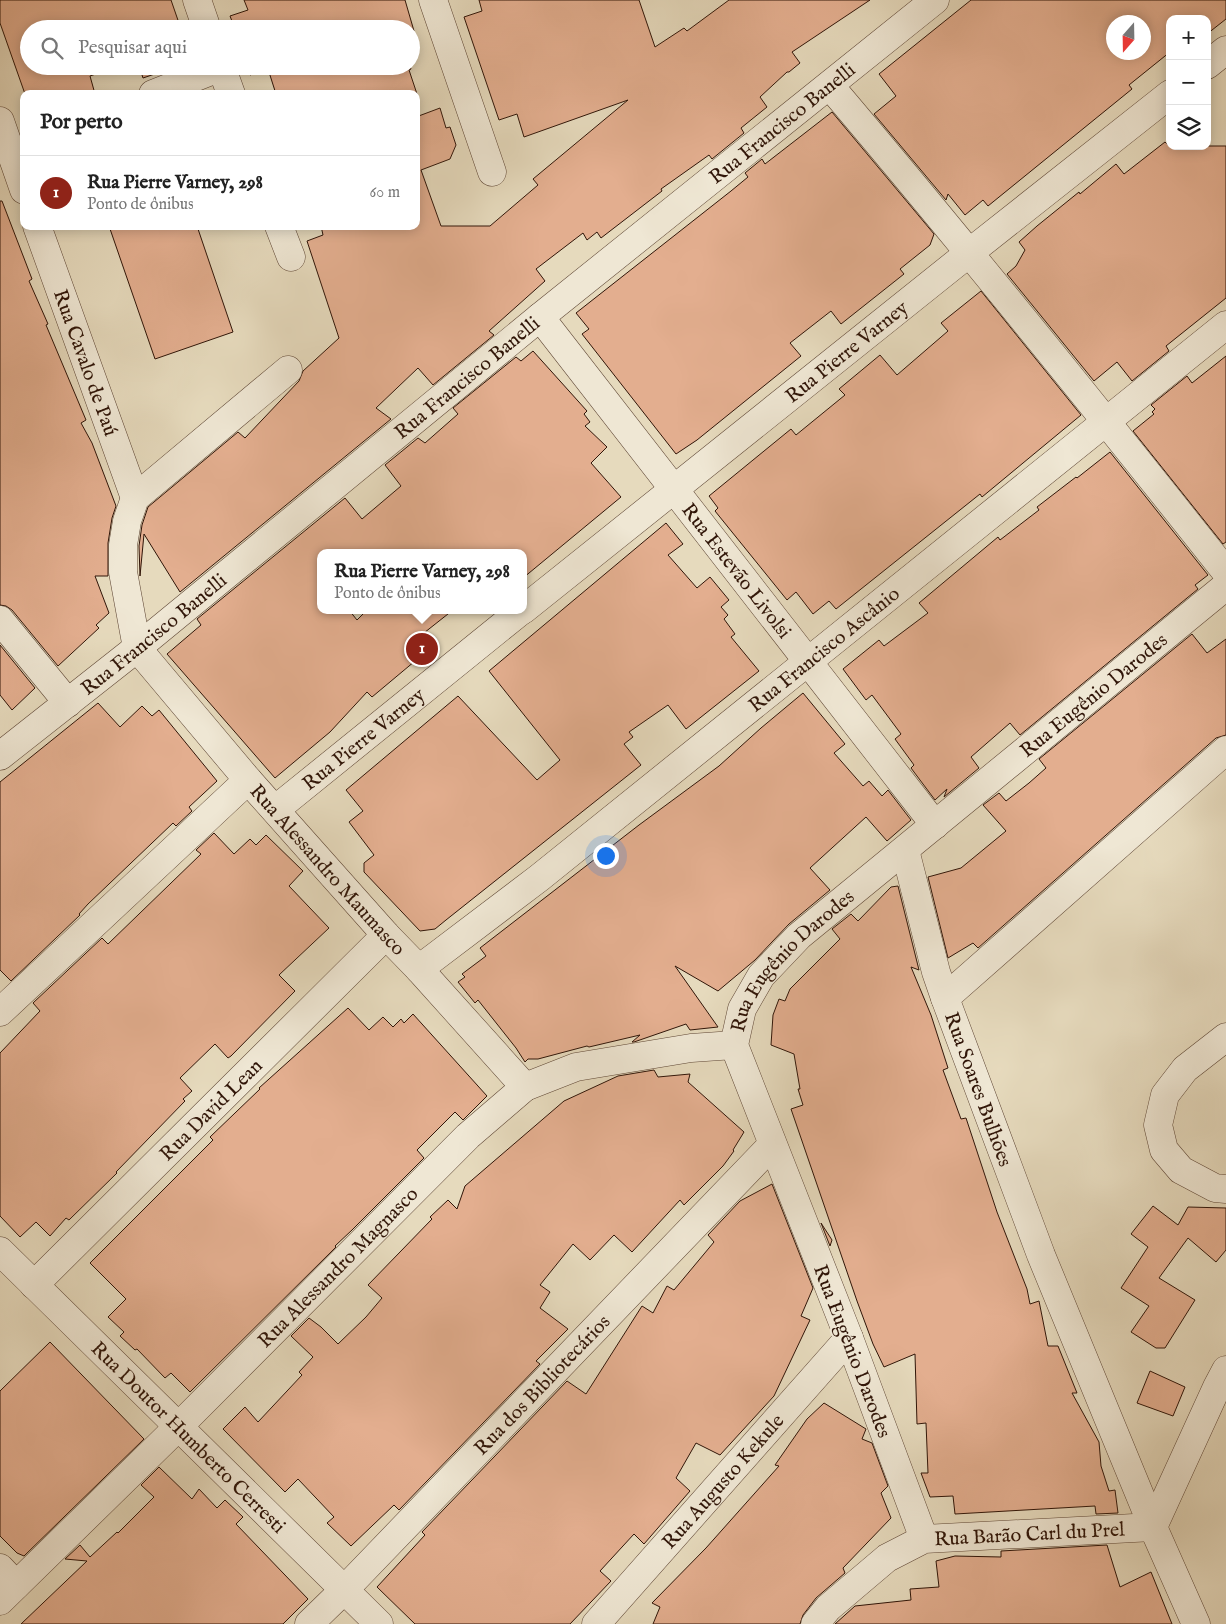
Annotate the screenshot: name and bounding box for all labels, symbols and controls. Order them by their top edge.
north arrow [1106,15,1151,60]
map controls [1166,15,1211,150]
button: + [1166,15,1211,60]
search box [20,20,420,75]
icon: search [38,34,66,62]
text: Pesquisar aqui [78,36,187,60]
street label: Rua Francisco Banelli [705,58,861,190]
button: − [1166,60,1211,105]
button: layers [1166,105,1211,150]
text: Por perto [40,109,122,136]
text: Rua Pierre Varney, 298 [87,171,263,195]
text: 1 [53,183,59,203]
text: 60 m [370,183,400,203]
text: Ponto de ônibus [87,195,194,215]
street label: Rua Cavalo de Paú [47,286,123,440]
street label: Rua Pierre Varney [781,296,914,409]
street label: Rua Francisco Banelli [390,312,545,445]
street label: Rua Estevão Livolsi [675,499,796,644]
popup [317,549,527,614]
text: Rua Pierre Varney, 298 [334,560,510,584]
street label: Rua Francisco Banelli [76,569,232,702]
street label: Rua Francisco Ascânio [744,582,905,718]
text: Ponto de ônibus [334,584,441,604]
street label: Rua Eugênio Darodes [1015,628,1173,764]
pin: 1 [406,630,438,668]
street label: Rua Pierre Varney [298,683,430,797]
street label: Rua Alessandro Maumasco [244,780,410,962]
your location [593,843,619,869]
street label: Rua Eugênio Darodes [726,885,860,1034]
street label: Rua Soares Bulhões [938,1009,1017,1170]
street label: Rua David Lean [155,1054,269,1167]
street label: Rua Alessandro Magnasco [253,1182,424,1354]
street label: Rua Eugênio Darodes [807,1261,896,1442]
street label: Rua dos Bibliotecários [469,1310,616,1461]
street label: Rua Doutor Humberto Cerresti [85,1337,290,1539]
street label: Rua Augusto Kekule [657,1409,790,1555]
street label: Rua Barão Carl du Prel [933,1517,1126,1552]

